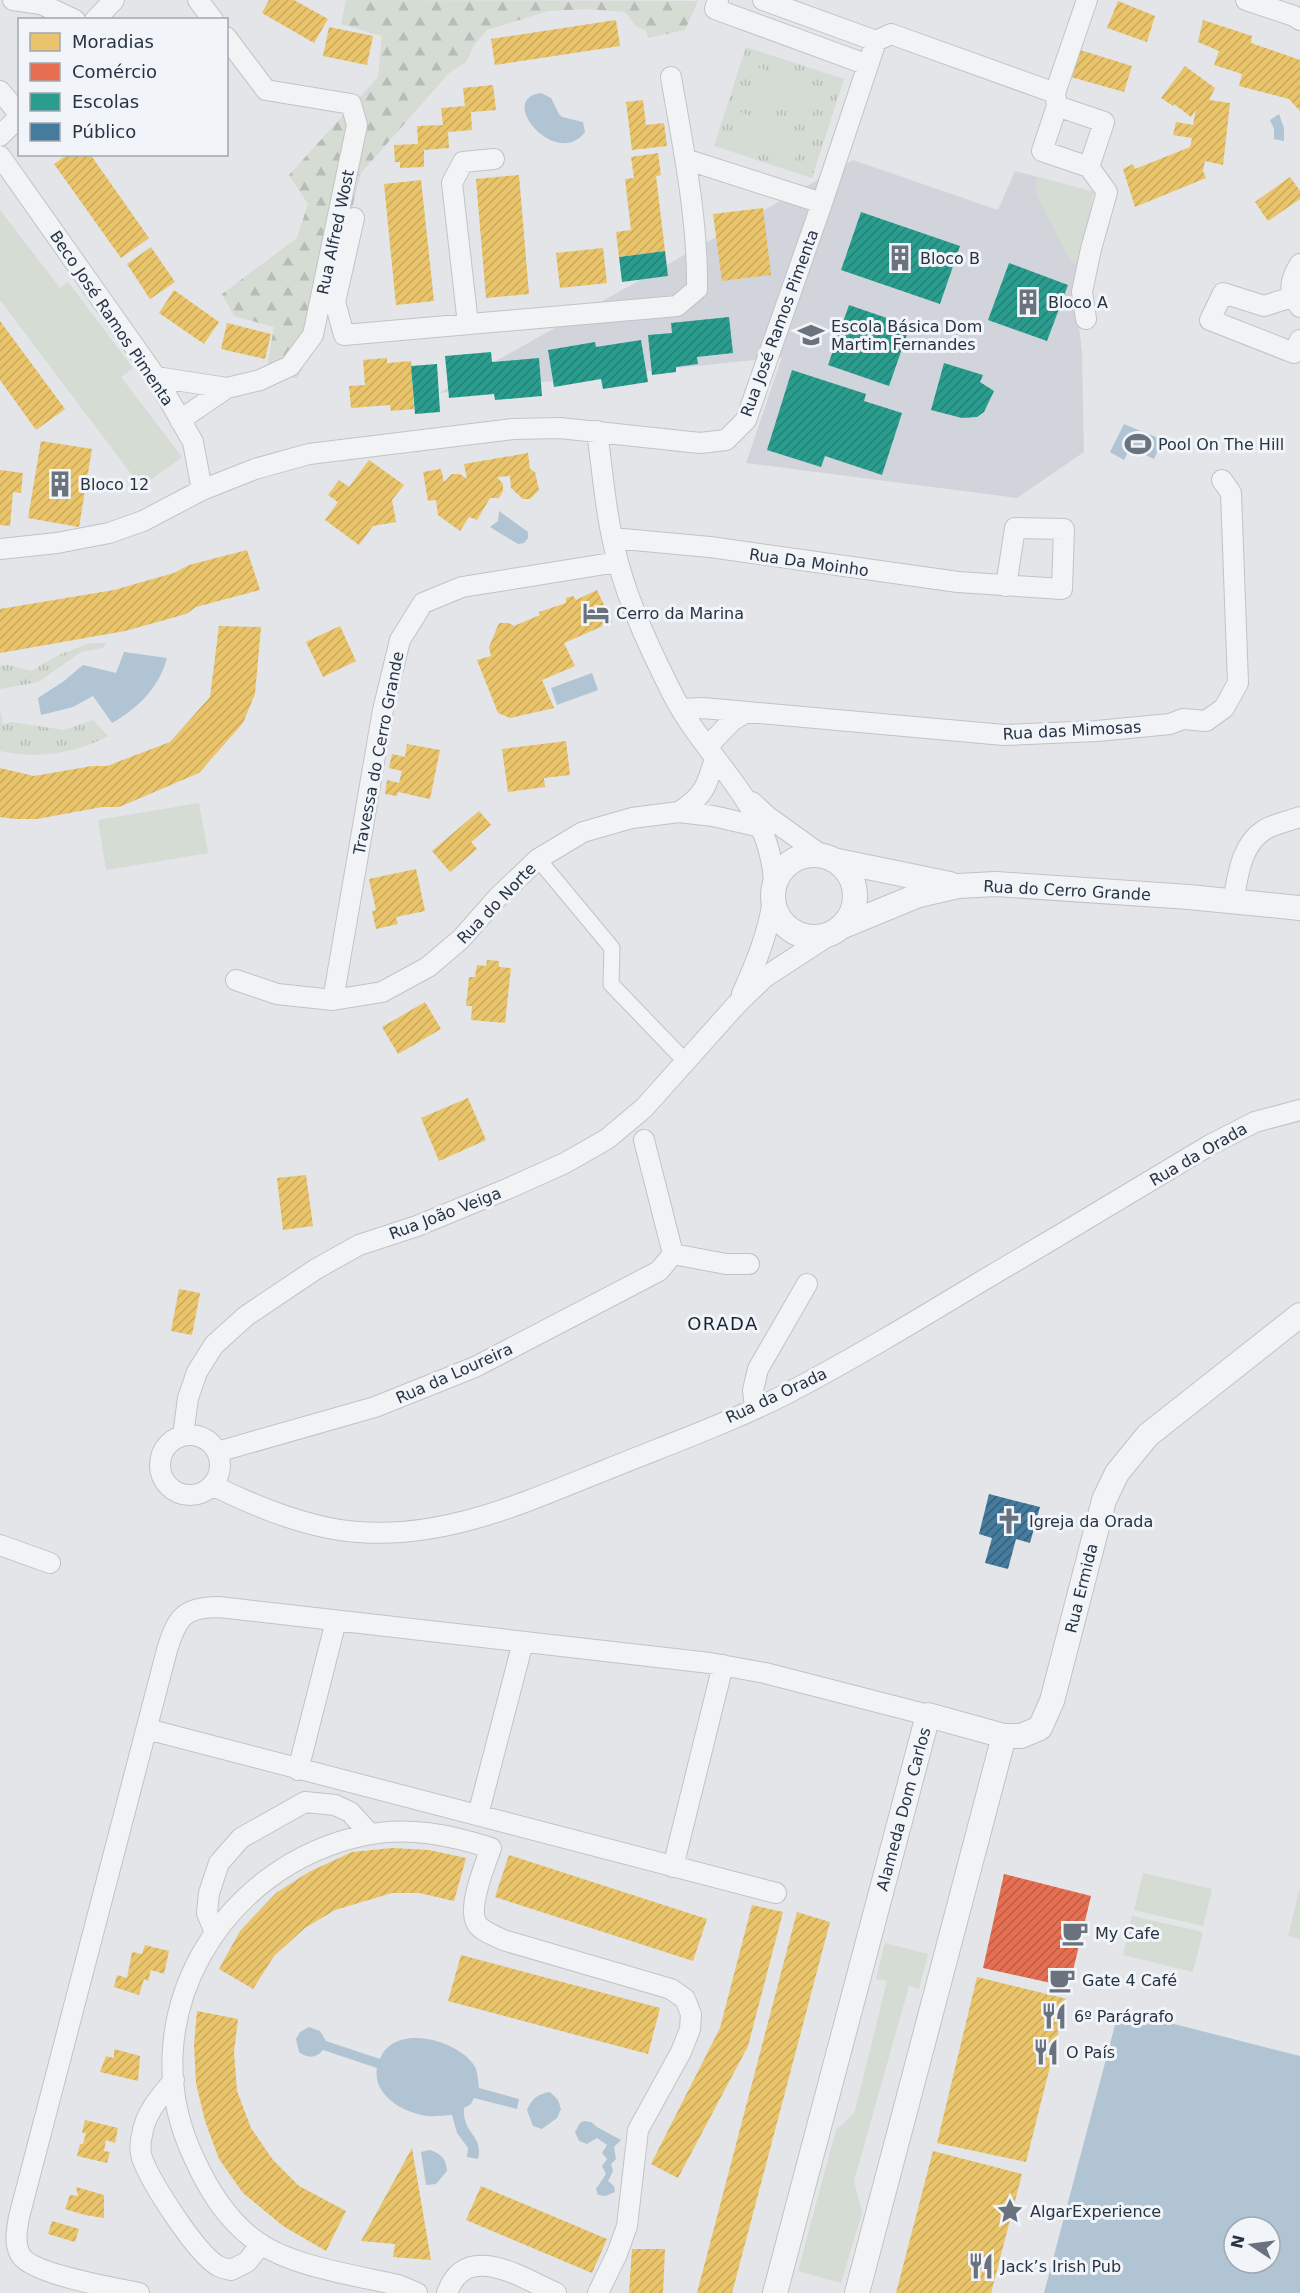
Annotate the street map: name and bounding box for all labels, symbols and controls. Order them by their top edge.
legend [18,18,228,156]
text: Moradias [72,31,154,52]
text: Comércio [72,61,157,82]
text: Escolas [72,91,139,112]
text: Público [72,121,136,142]
street label: Rua Alfred Wost [313,168,358,296]
street label: Beco José Ramos Pimenta [46,227,177,409]
street label: Rua José Ramos Pimenta [737,227,822,419]
building icon: Bloco B [885,243,915,273]
place label: Bloco B [920,249,980,268]
building icon: Bloco A [1013,287,1043,317]
place label: Bloco A [1048,293,1108,312]
place label: Escola Básica Dom Martim Fernandes [831,317,982,354]
school or university icon: Escola Básica Dom Martim Fernandes [796,320,826,350]
sports icon: Pool On The Hill [1123,429,1153,459]
place label: Pool On The Hill [1158,435,1284,454]
building icon: Bloco 12 [45,469,75,499]
place label: Bloco 12 [80,475,149,494]
street label: Rua Da Moinho [748,545,870,580]
hotel icon: Cerro da Marina [581,598,611,628]
place label: Cerro da Marina [616,604,744,623]
street label: Travessa do Cerro Grande [349,650,408,858]
street label: Rua das Mimosas [1002,717,1142,744]
street label: Rua do Norte [453,859,540,948]
street label: Rua do Cerro Grande [983,877,1151,904]
street label: Rua da Orada [1146,1119,1250,1190]
street label: Rua João Veiga [386,1183,504,1244]
district label: ORADA [687,1313,759,1334]
street label: Rua da Loureira [393,1339,516,1408]
street label: Rua da Orada [723,1364,830,1427]
church icon: Igreja da Orada [994,1506,1024,1536]
place label: Igreja da Orada [1029,1512,1153,1531]
street label: Rua Ermida [1061,1541,1102,1635]
street label: Alameda Dom Carlos [872,1725,934,1893]
cafe icon: My Cafe [1060,1918,1090,1948]
place label: My Cafe [1095,1924,1160,1943]
cafe icon: Gate 4 Café [1047,1965,1077,1995]
place label: Gate 4 Café [1082,1971,1177,1990]
restaurant icon: 6º Parágrafo [1039,2001,1069,2031]
place label: 6º Parágrafo [1074,2007,1174,2026]
restaurant icon: O País [1031,2037,1061,2067]
place label: O País [1066,2043,1115,2062]
place icon: AlgarExperience [995,2196,1025,2226]
place label: AlgarExperience [1030,2202,1161,2221]
north arrow [1222,2215,1282,2275]
text: N [1227,2233,1249,2250]
restaurant icon: Jack’s Irish Pub [966,2251,996,2281]
place label: Jack’s Irish Pub [1000,2257,1121,2276]

